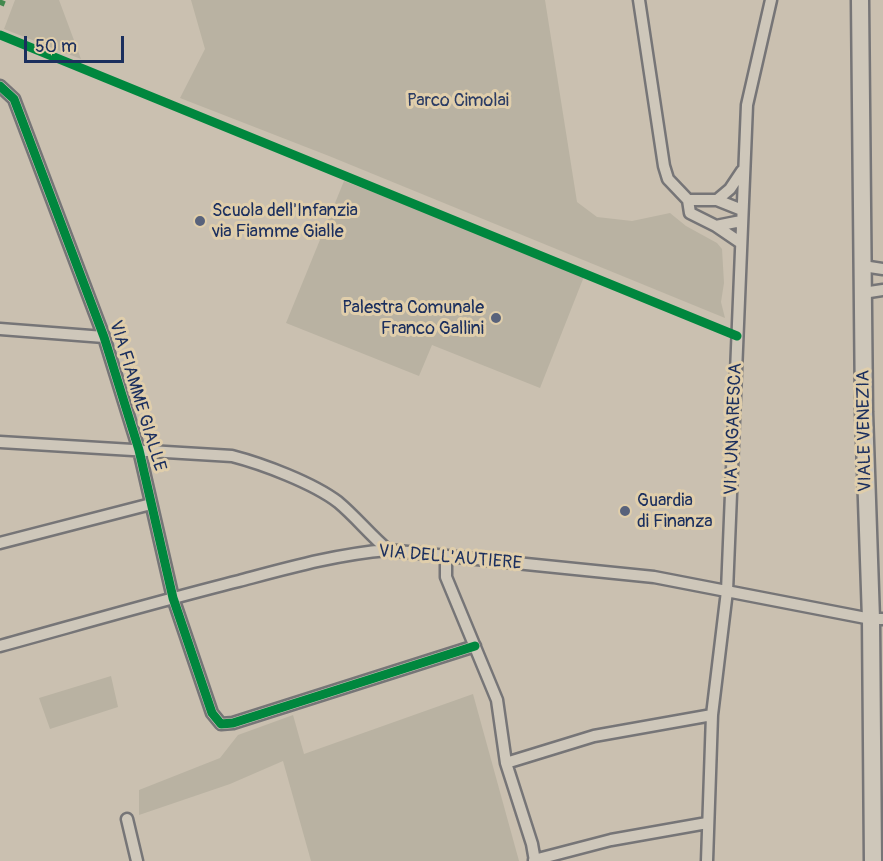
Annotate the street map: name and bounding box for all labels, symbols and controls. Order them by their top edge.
scale bar [27,24,128,62]
text: 50 m [35,35,77,58]
park label: Parco Cimolai [407,90,509,112]
place label: Scuola dell'Infanzia via Fiamme Gialle [212,200,358,242]
marker: Scuola dell'Infanzia via Fiamme Gialle [193,214,207,228]
place label: Palestra Comunale Franco Gallini [342,297,484,340]
marker: Palestra Comunale Franco Gallini [489,311,503,325]
street label: VIA FIAMME GIALLE [104,318,170,474]
street label: VIA UNGARESCA [721,363,747,495]
street label: VIALE VENEZIA [853,370,877,492]
place label: Guardia di Finanza [637,490,713,532]
marker: Guardia di Finanza [618,504,632,518]
street label: VIA DELL'AUTIERE [377,541,523,575]

